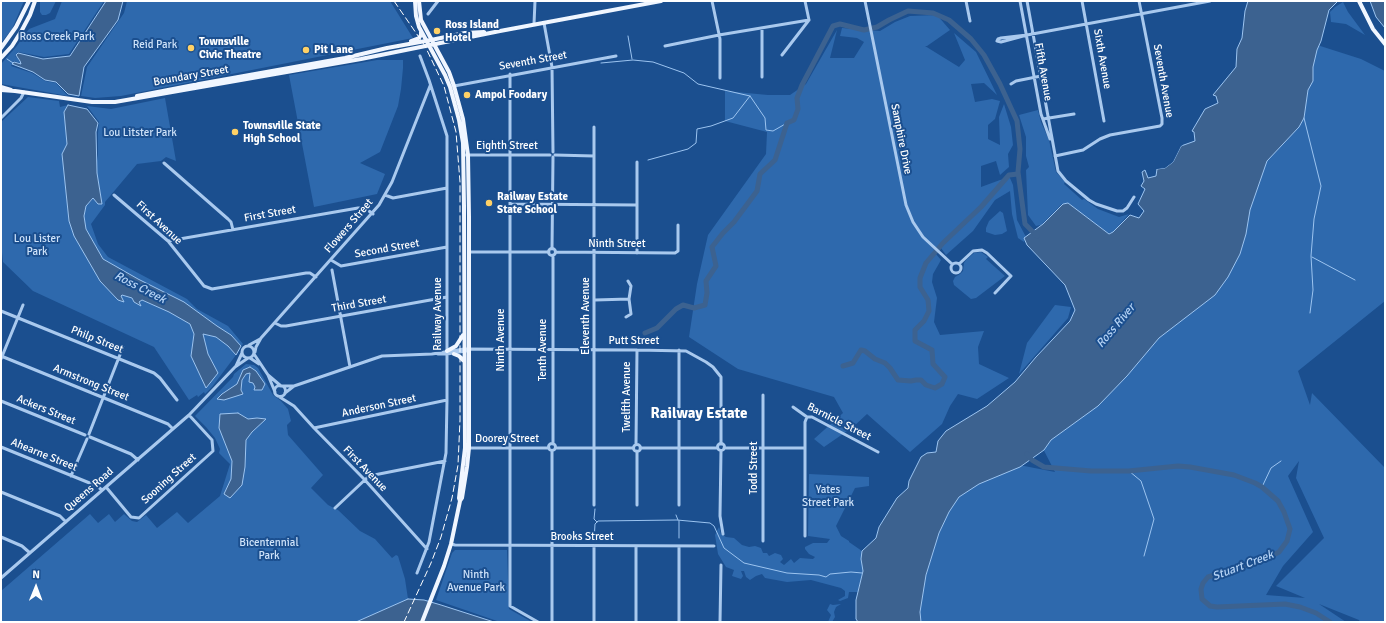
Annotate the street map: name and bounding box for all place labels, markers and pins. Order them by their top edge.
place label: Ross Island Hotel [445,18,499,44]
marker: Ross Island Hotel [432,26,442,36]
place label: Townsville Civic Theatre [199,35,261,61]
marker: Townsville Civic Theatre [186,43,196,53]
place label: Pit Lane [314,43,353,57]
marker: Pit Lane [301,45,311,55]
place label: Ampol Foodary [475,88,547,102]
marker: Ampol Foodary [462,90,472,100]
place label: Townsville State High School [243,119,321,145]
marker: Townsville State High School [230,127,240,137]
place label: Railway Estate State School [497,190,568,216]
marker: Railway Estate State School [484,198,494,208]

